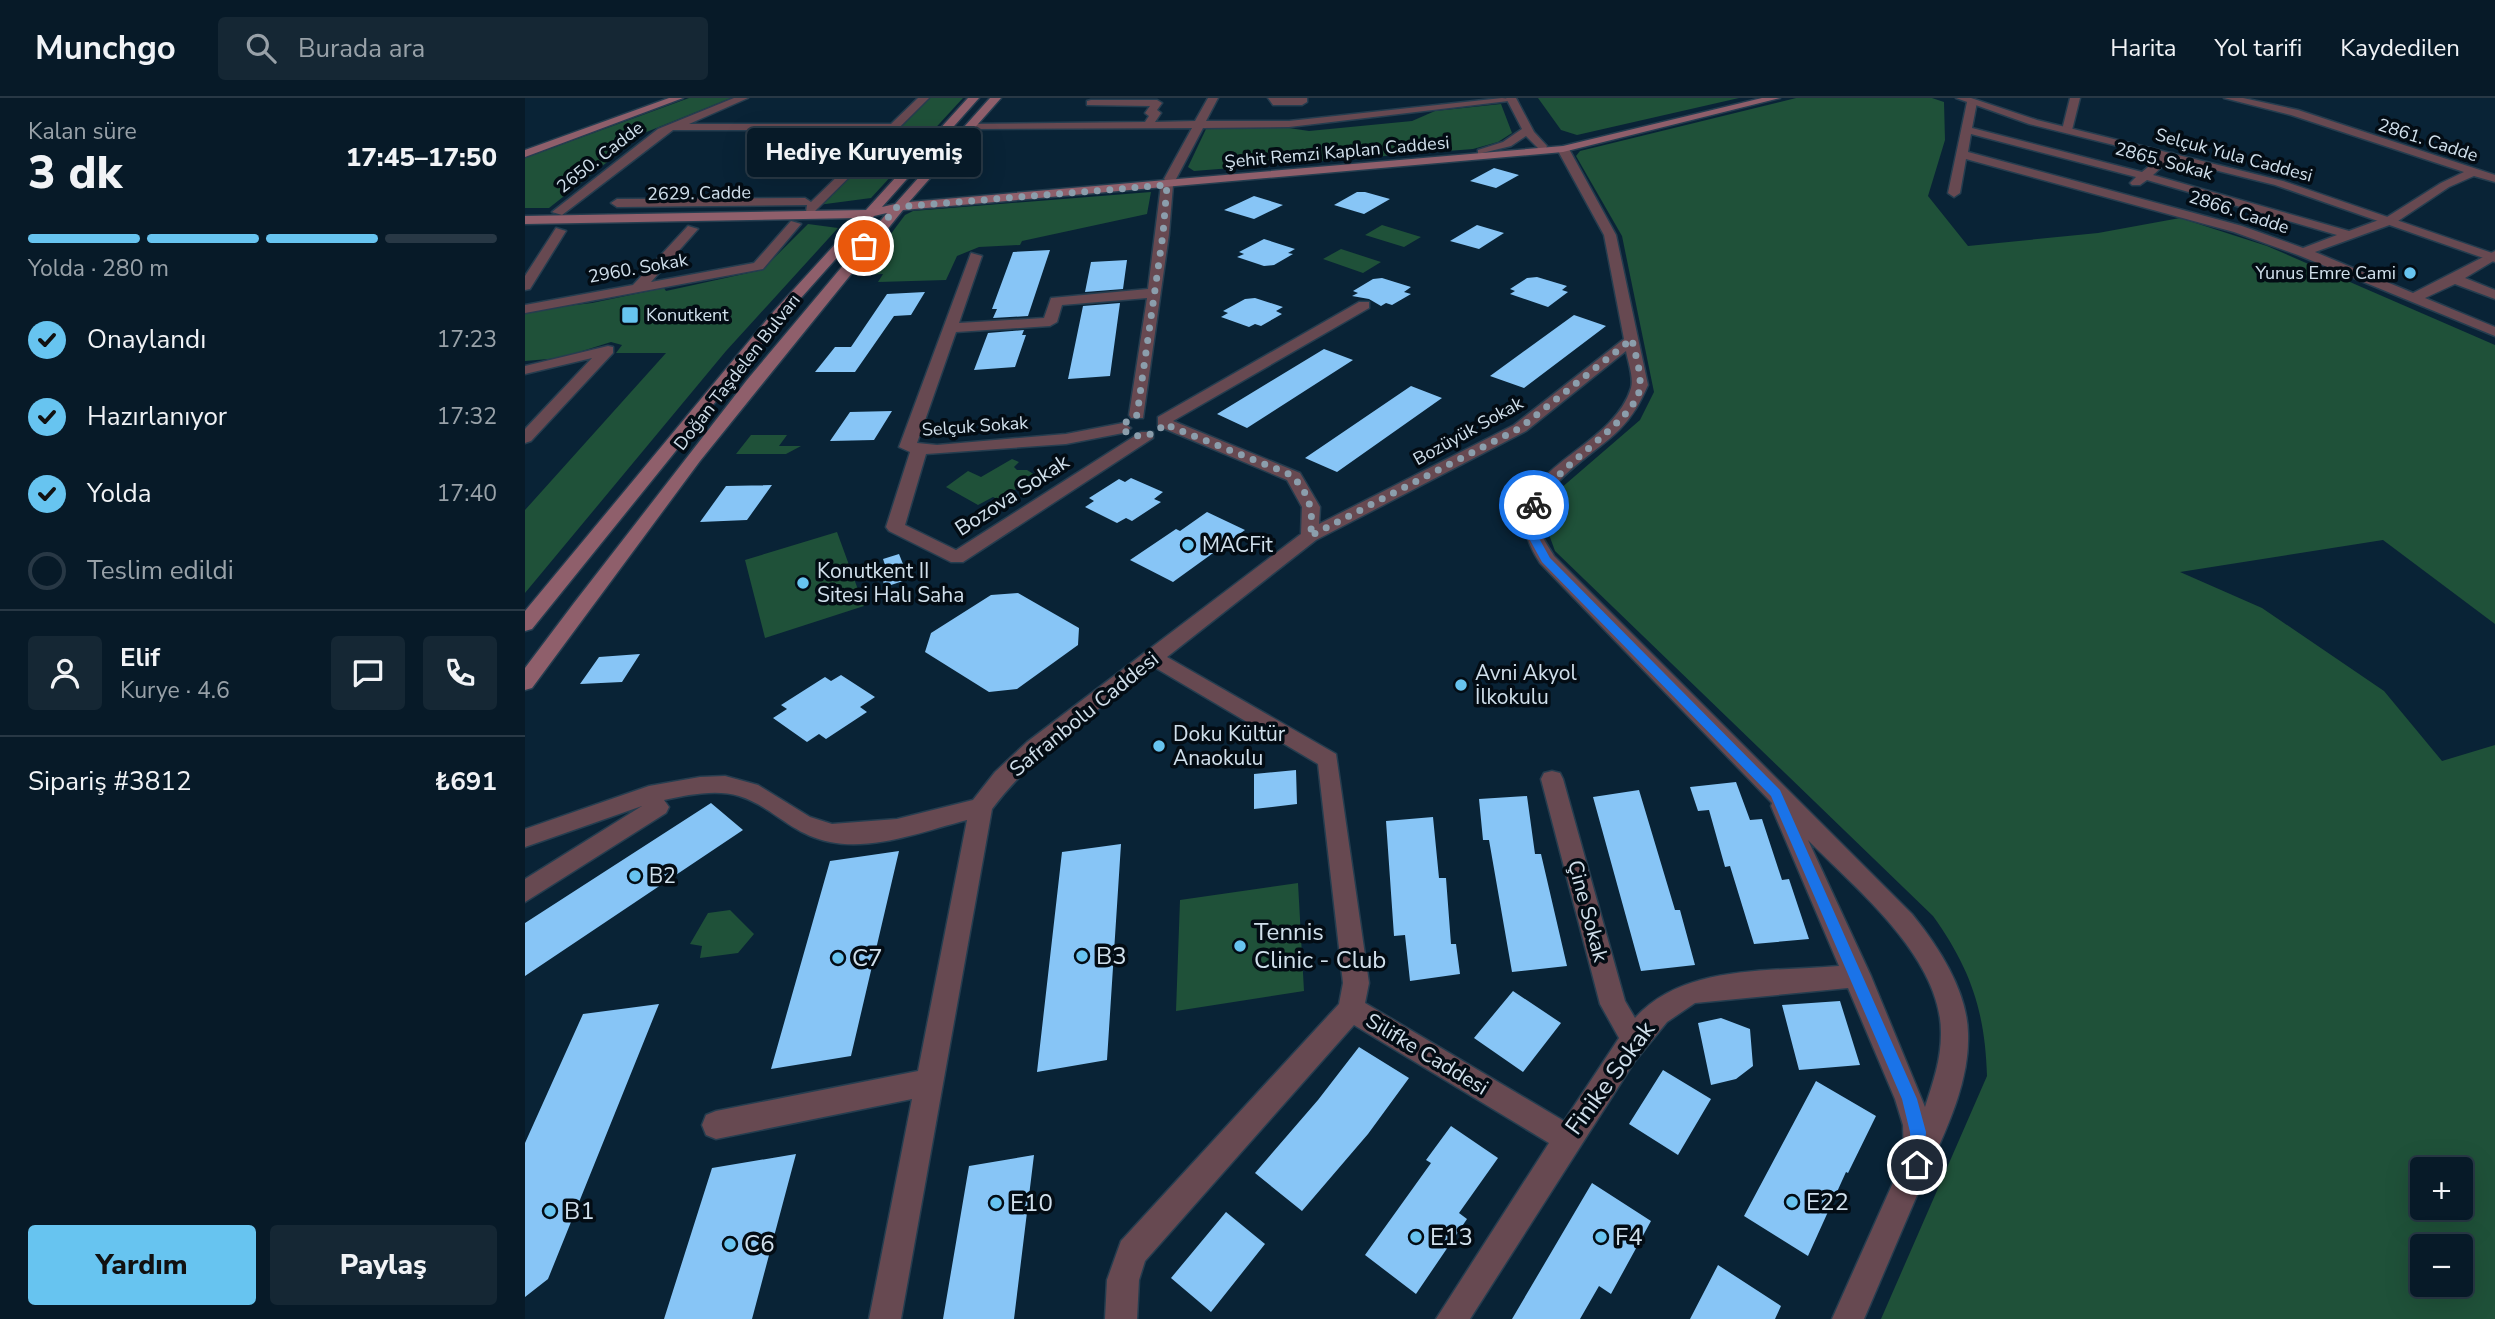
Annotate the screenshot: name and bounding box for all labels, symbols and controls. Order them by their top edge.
search box [218,17,708,80]
text: Munchgo [35,26,176,71]
icon: search [242,29,280,67]
text: Burada ara [298,31,425,66]
text: Harita [2110,32,2176,64]
text: Yol tarifi [2214,32,2302,64]
text: Kaydedilen [2340,32,2460,64]
street label: 2861. Cadde [2375,113,2481,167]
text: Kalan süre [28,116,137,147]
street label: 2650. Cadde [552,116,648,198]
street label: Selçuk Yula Caddesi [2153,122,2315,188]
callout: Hediye Kuruyemiş [747,127,981,176]
street label: Şehit Remzi Kaplan Caddesi [1224,130,1450,174]
street label: 2865. Sokak [2112,136,2217,186]
text: Hediye Kuruyemiş [766,137,962,168]
text: 17:45–17:50 [346,140,497,175]
text: 3 dk [28,141,122,204]
street label: 2629. Cadde [647,180,751,206]
street label: 2866. Cadde [2186,185,2292,239]
pin [834,216,894,276]
icon: bag [845,227,883,265]
street label: 2960. Sokak [586,247,691,289]
text: Yolda · 280 m [28,253,169,284]
place label: Yunus Emre Cami [2254,261,2396,285]
marker: Yunus Emre Cami [2402,265,2418,281]
street label: Doğan Taşdelen Bulvarı [668,289,806,455]
place label: Konutkent [646,303,729,327]
marker: Konutkent [620,305,640,325]
icon: check [28,321,66,359]
text: Onaylandı [87,322,206,357]
text: 17:23 [437,324,497,355]
street label: Bozüyük Sokak [1409,390,1528,471]
icon: check [28,398,66,436]
text: Hazırlanıyor [87,399,227,434]
text: 17:32 [437,401,497,432]
street label: Selçuk Sokak [921,410,1030,442]
street label: Bozova Sokak [950,447,1075,542]
courier [1499,470,1569,540]
icon: check [28,475,66,513]
text: Yolda [87,476,151,511]
text: 17:40 [437,478,497,509]
icon: bike [1515,486,1553,524]
place label: MACFit [1202,531,1274,559]
marker: MACFit [1180,537,1196,553]
text: Teslim edildi [87,553,234,588]
place label: Konutkent II Sitesi Halı Saha [817,557,964,609]
marker: Konutkent II Sitesi Halı Saha [795,575,811,591]
button: person [28,636,102,710]
button: chat [331,636,405,710]
button: phone [423,636,497,710]
text: Elif [120,640,160,675]
street label: Safranbolu Caddesi [1004,645,1164,783]
place label: Avni Akyol İlkokulu [1475,659,1578,711]
text: Kurye · 4.6 [120,675,230,706]
marker: Avni Akyol İlkokulu [1453,677,1469,693]
place label: Doku Kültür Anaokulu [1173,720,1286,772]
marker: Doku Kültür Anaokulu [1151,738,1167,754]
text: Sipariş #3812 [28,764,192,799]
text: ₺691 [435,764,497,799]
street label: Çine Sokak [1561,857,1615,965]
place label: B2 [649,862,676,890]
marker: B2 [627,868,643,884]
place label: Tennis Clinic - Club [1254,916,1386,976]
marker: Tennis Clinic - Club [1232,938,1248,954]
place label: B3 [1096,940,1127,972]
place label: C7 [852,942,883,974]
marker: B3 [1074,948,1090,964]
marker: C7 [830,950,846,966]
street label: Silifke Caddesi [1361,1006,1493,1102]
street label: Finike Sokak [1558,1014,1663,1141]
pin [1887,1135,1947,1195]
icon: home [1898,1146,1936,1184]
map controls [2410,1157,2473,1297]
button: + [2410,1157,2473,1220]
place label: E22 [1806,1186,1849,1218]
place label: E10 [1010,1187,1053,1219]
marker: E22 [1784,1194,1800,1210]
place label: B1 [564,1195,595,1227]
marker: E10 [988,1195,1004,1211]
marker: B1 [542,1203,558,1219]
place label: E13 [1430,1221,1473,1253]
place label: F4 [1615,1221,1643,1253]
button: Yardım [28,1225,256,1305]
button: Paylaş [270,1225,497,1305]
place label: C6 [744,1228,775,1260]
marker: E13 [1408,1229,1424,1245]
marker: F4 [1593,1229,1609,1245]
button: − [2410,1234,2473,1297]
marker: C6 [722,1236,738,1252]

